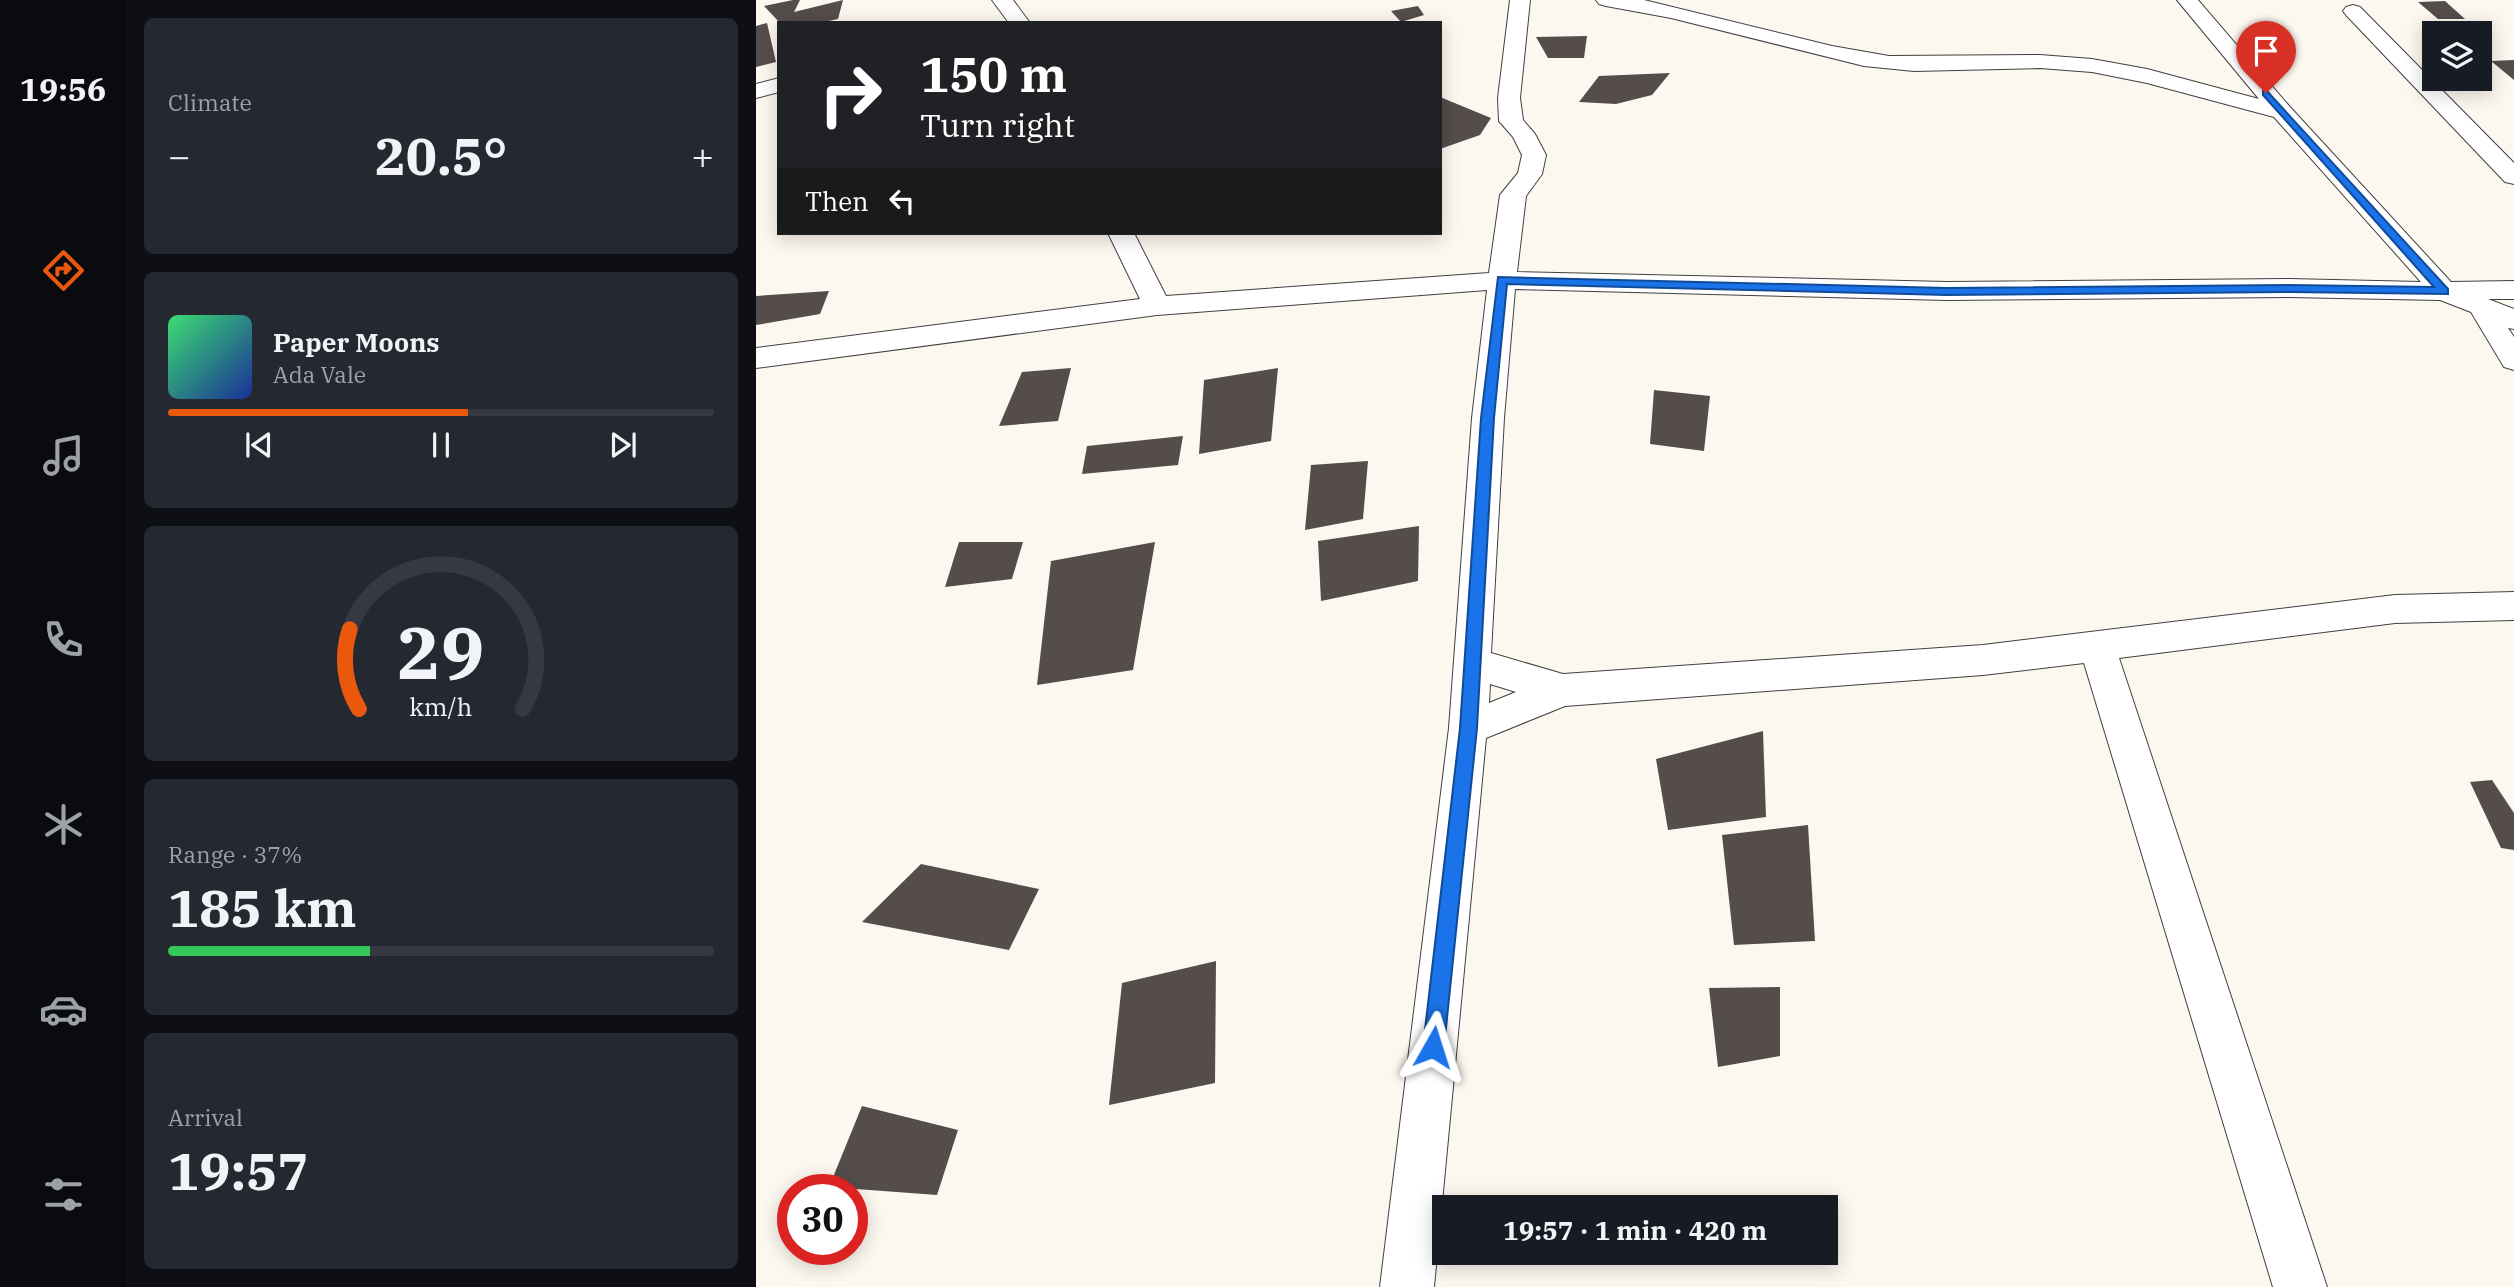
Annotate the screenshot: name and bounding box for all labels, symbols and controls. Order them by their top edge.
pin [2236,21,2296,93]
map controls [2422,21,2492,91]
button: layers [2422,21,2492,91]
icon: arrive [2247,32,2285,70]
text: 150 m [920,42,1067,105]
icon: right [805,49,896,140]
text: 19:56 [20,68,106,110]
text: Climate [168,87,252,117]
text: Turn right [920,104,1075,146]
text: 20.5° [375,122,507,189]
text: − [168,131,191,180]
text: + [691,131,714,180]
icon: left [883,182,921,220]
text: Then [805,184,869,218]
icon: directions [39,246,88,295]
text: Paper Moons [273,325,440,359]
text: Ada Vale [273,359,366,389]
icon: previous [240,426,278,464]
icon: pause [422,426,460,464]
icon: next [604,426,642,464]
icon: music [39,431,88,480]
text: 29 [397,605,485,700]
icon: phone [39,615,88,664]
text: km/h [409,690,473,723]
icon: climate [39,800,88,849]
text: Range · 37% [168,839,302,869]
text: 185 km [168,874,357,941]
icon: car [39,985,88,1034]
position arrow [1396,1010,1470,1084]
text: Arrival [168,1102,243,1132]
text: 19:57 [168,1137,309,1204]
icon: filters [39,1170,88,1219]
speed limit sign: 30 [777,1174,868,1265]
text: 19:57 · 1 min · 420 m [1503,1213,1767,1247]

